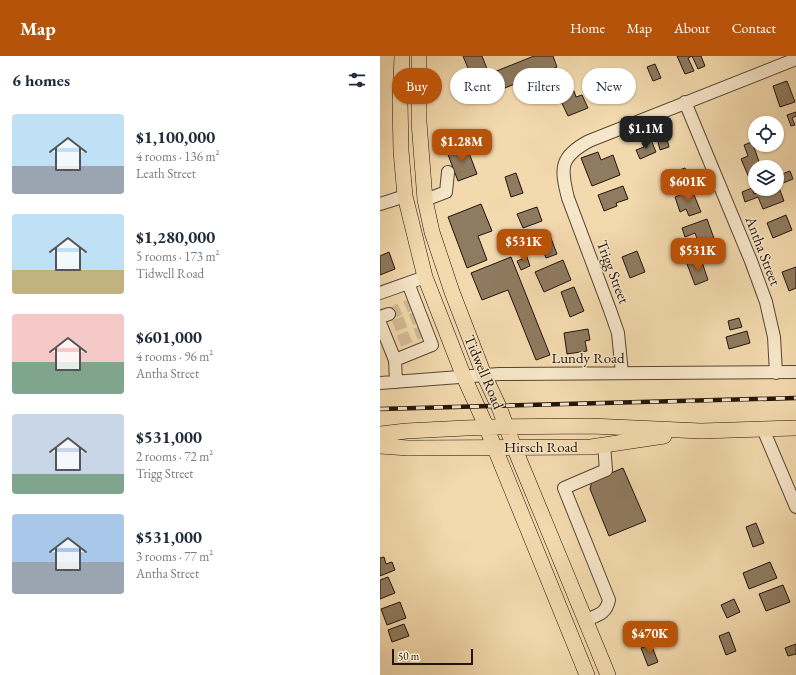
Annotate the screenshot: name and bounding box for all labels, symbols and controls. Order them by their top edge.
text: Map [20,16,56,41]
text: Home [570,19,605,37]
text: Map [627,19,652,37]
text: About [674,19,710,37]
text: Contact [732,19,776,37]
chip: Buy [392,68,442,104]
chip: Rent [450,68,505,104]
chip: Filters [513,68,574,104]
chip: New [582,68,636,104]
text: 6 homes [12,69,70,91]
icon: filters [346,69,368,91]
pin: $1.1M [618,116,674,150]
map controls [748,116,784,196]
button: locate [748,116,784,152]
text: $1.1M [629,120,663,137]
text: $1,100,000 [136,126,215,148]
pin: $1.28M [429,129,495,163]
icon: home [44,130,92,178]
text: $1.28M [441,133,483,150]
text: 4 rooms · 136 m² [136,148,220,165]
button: layers [748,160,784,196]
text: Leath Street [136,165,196,182]
pin: $601K [660,169,716,203]
text: $601K [670,173,706,190]
street label: Antha Street [741,213,785,288]
text: $1,280,000 [136,226,215,248]
pin: $531K [496,229,552,263]
icon: home [44,230,92,278]
text: $531K [506,233,542,250]
street label: Trigg Street [593,237,634,306]
pin: $531K [670,238,726,272]
text: $531K [680,242,716,259]
text: 5 rooms · 173 m² [136,248,220,265]
text: Tidwell Road [136,265,204,282]
text: $601,000 [136,326,202,348]
icon: home [44,330,92,378]
street label: Tidwell Road [460,332,509,412]
text: 4 rooms · 96 m² [136,348,213,365]
street label: Lundy Road [551,348,625,367]
text: Antha Street [136,365,199,382]
text: $531,000 [136,426,202,448]
icon: home [44,430,92,478]
street label: Hirsch Road [504,437,578,456]
text: 2 rooms · 72 m² [136,448,213,465]
text: Trigg Street [136,465,193,482]
text: $531,000 [136,526,202,548]
icon: home [44,530,92,578]
text: 3 rooms · 77 m² [136,548,213,565]
text: Antha Street [136,565,199,582]
pin: $470K [622,621,678,655]
text: $470K [632,625,668,642]
scale bar [392,647,473,666]
text: 50 m [398,649,419,663]

